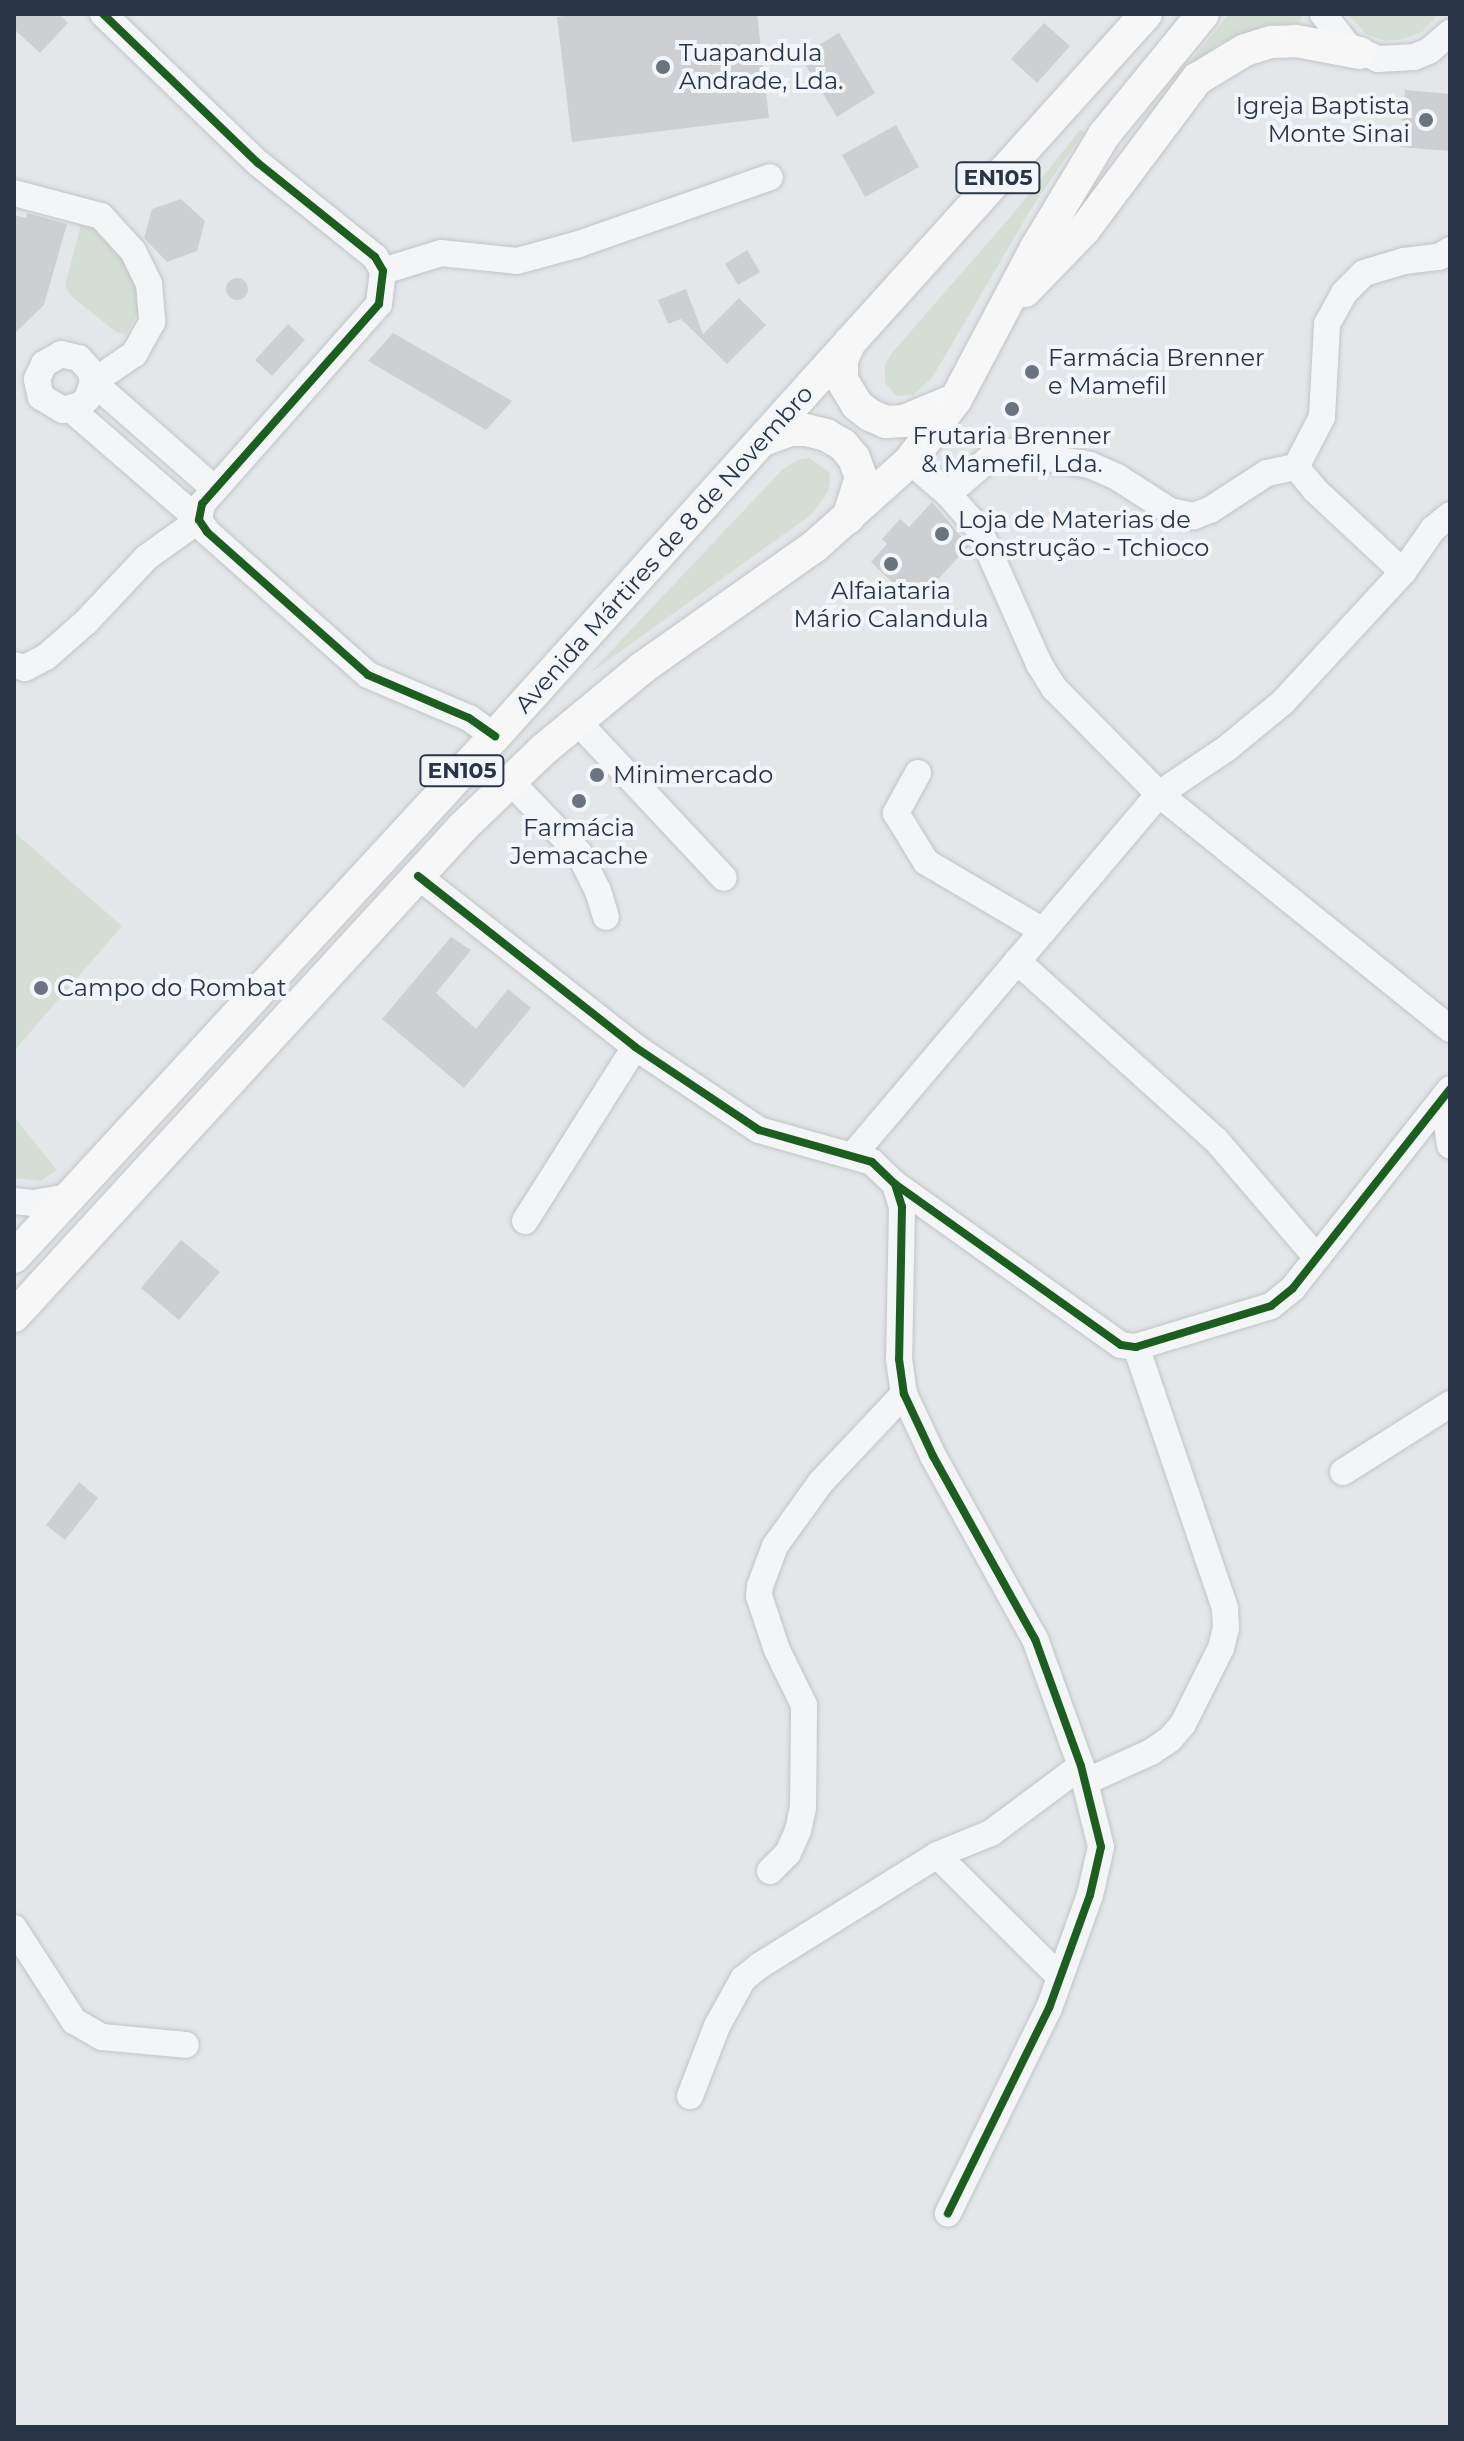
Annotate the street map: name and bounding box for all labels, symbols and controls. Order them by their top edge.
place label: Tuapandula Andrade, Lda. [679,39,843,95]
marker: Tuapandula Andrade, Lda. [654,58,672,76]
place label: Igreja Baptista Monte Sinai [1236,92,1410,148]
marker: Igreja Baptista Monte Sinai [1417,111,1435,129]
road number: EN105 [954,160,1042,196]
place label: Farmácia Brenner e Mamefil [1048,344,1265,400]
marker: Farmácia Brenner e Mamefil [1023,363,1041,381]
street label: Avenida Mártires de 8 de Novembro [509,379,819,719]
marker: Frutaria Brenner & Mamefil, Lda. [1003,400,1021,418]
place label: Frutaria Brenner & Mamefil, Lda. [913,422,1111,478]
place label: Loja de Materias de Construção - Tchioco [958,506,1209,562]
marker: Loja de Materias de Construção - Tchioco [933,525,951,543]
marker: Alfaiataria Mário Calandula [882,555,900,573]
place label: Alfaiataria Mário Calandula [793,577,989,633]
road number: EN105 [418,753,506,789]
place label: Minimercado [613,761,773,789]
marker: Minimercado [588,766,606,784]
marker: Farmácia Jemacache [570,792,588,810]
place label: Farmácia Jemacache [510,814,648,870]
place label: Campo do Rombat [57,974,287,1002]
marker: Campo do Rombat [32,979,50,997]

